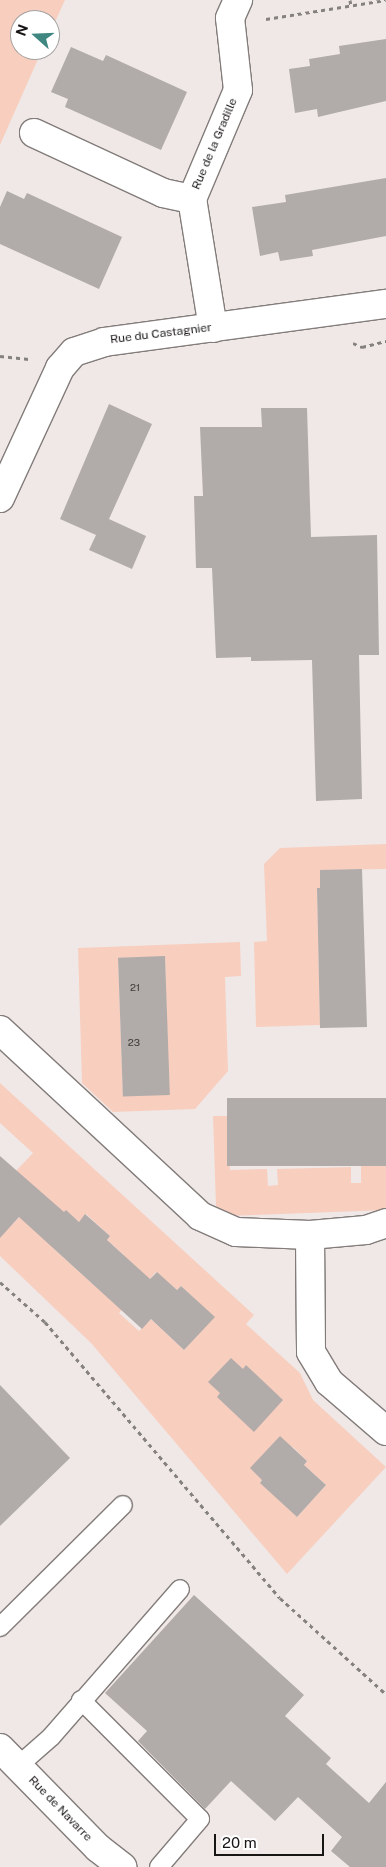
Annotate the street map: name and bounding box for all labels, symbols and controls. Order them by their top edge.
north arrow [10,10,60,60]
text: N [12,22,31,38]
street label: Rue de la Gradille [189,96,241,192]
street label: Rue du Castagnier [109,321,213,347]
house number: 21 [130,982,140,994]
house number: 23 [128,1037,140,1049]
street label: Rue de Navarre [25,1773,95,1845]
scale bar [216,1824,326,1856]
text: 20 m [222,1834,257,1851]

